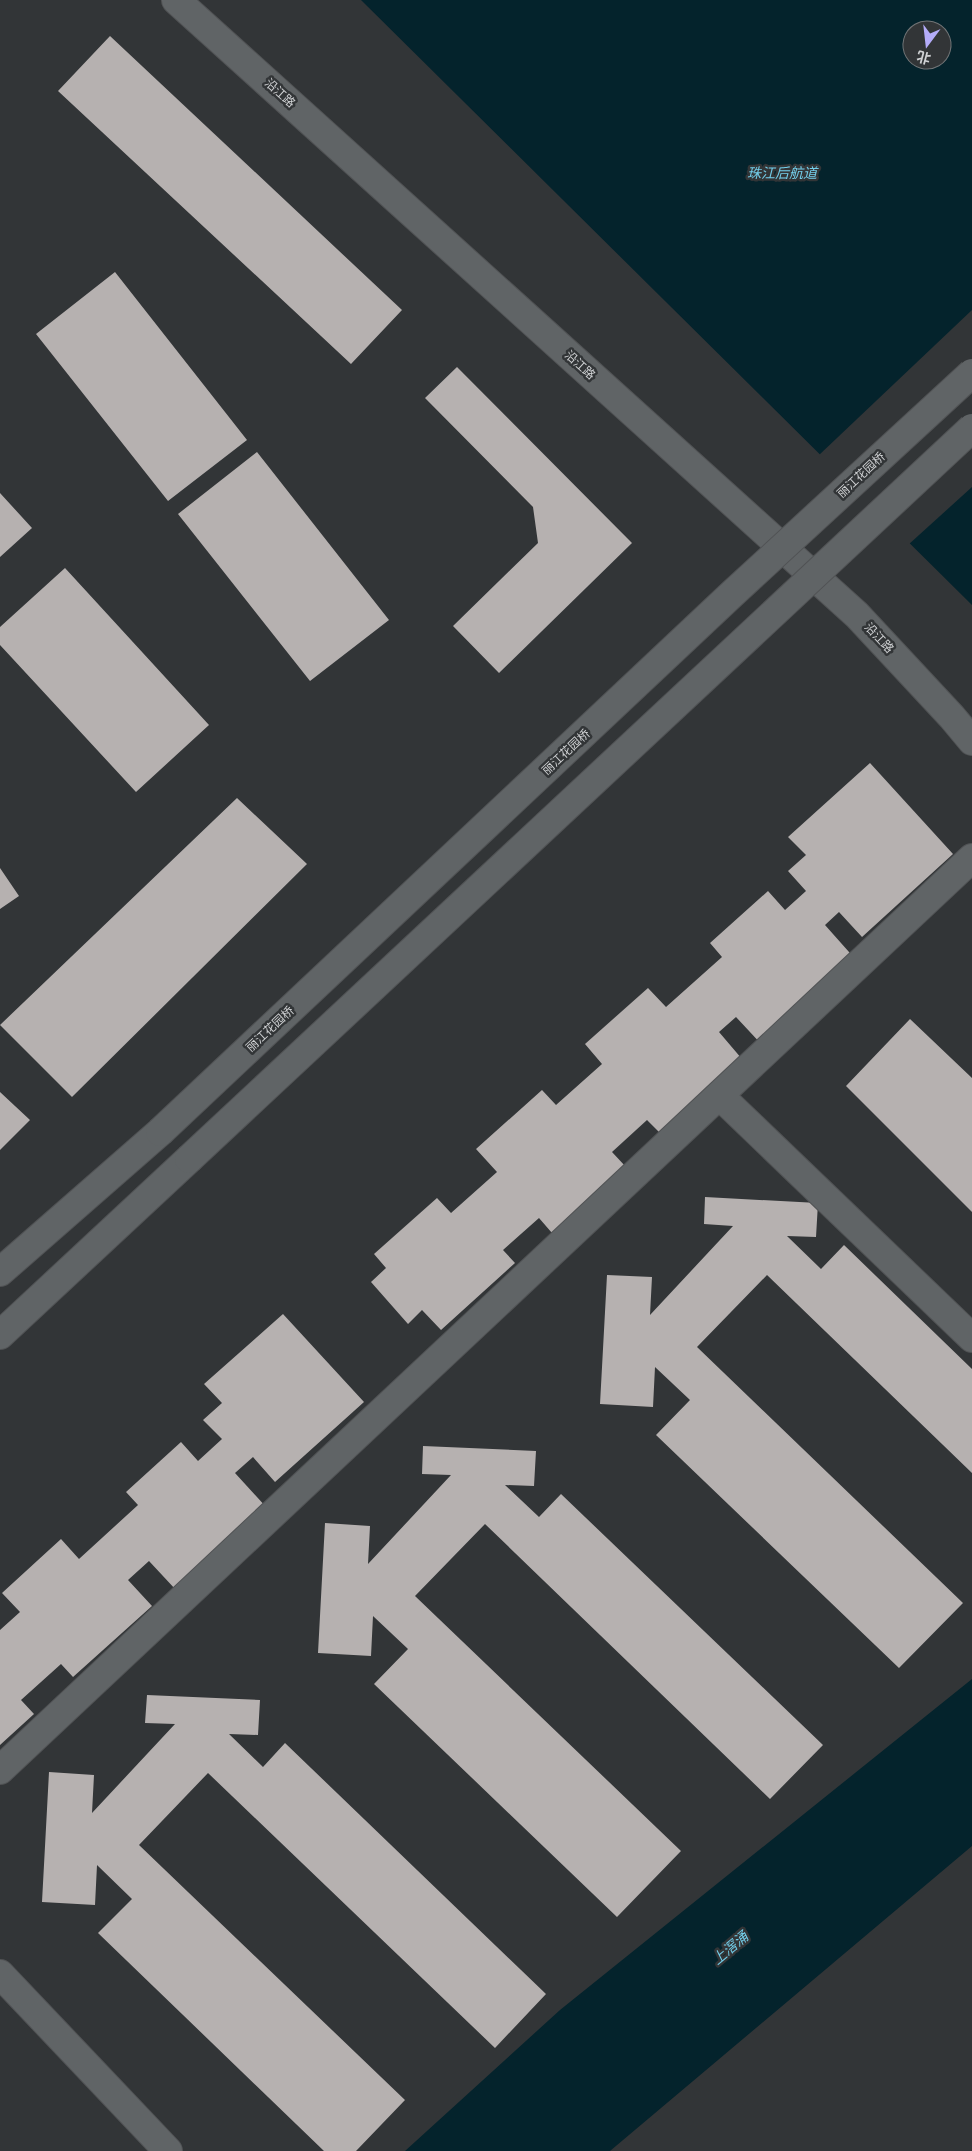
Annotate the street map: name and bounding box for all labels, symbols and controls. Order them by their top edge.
north arrow [902,20,952,70]
text: 北 [915,47,933,68]
street label: 沿江路 [262,75,299,110]
water label: 珠江后航道 [747,164,819,182]
street label: 沿江路 [562,347,599,382]
street label: 丽江花园桥 [834,449,888,501]
street label: 沿江路 [862,619,897,656]
street label: 丽江花园桥 [539,726,593,778]
street label: 丽江花园桥 [243,1003,297,1055]
water label: 上滘涌 [708,1926,753,1968]

